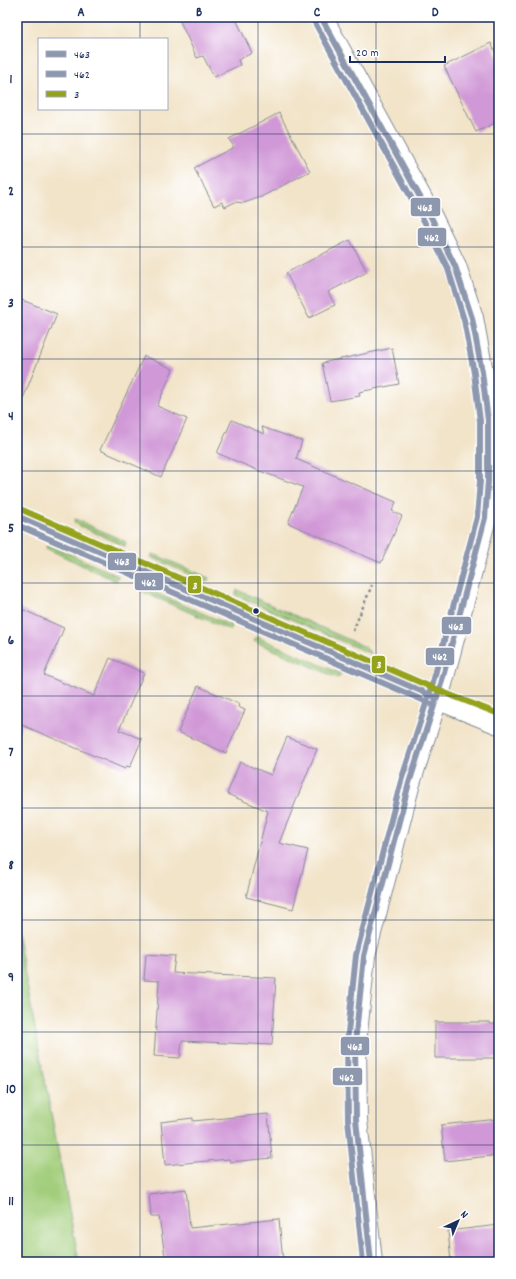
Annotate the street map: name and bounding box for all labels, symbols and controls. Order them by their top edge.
text: A [77,4,85,23]
text: B [196,4,202,23]
text: C [314,4,321,23]
text: D [432,4,439,23]
legend [38,38,168,110]
scale bar [350,38,445,64]
text: 20 m [356,45,379,62]
text: 463 [74,47,90,64]
text: 462 [74,67,90,84]
text: 1 [10,71,13,90]
text: 3 [74,87,79,104]
text: 2 [8,183,14,202]
line badge: 463 [410,197,441,217]
text: 463 [418,201,433,217]
line badge: 462 [417,227,447,247]
text: 462 [425,231,440,247]
text: 3 [8,295,14,314]
text: 4 [8,408,14,427]
text: 5 [8,520,14,539]
line badge: 463 [107,552,137,571]
text: 463 [115,555,130,571]
line badge: 462 [134,572,164,591]
line badge: 3 [187,575,202,594]
text: 462 [142,576,157,592]
text: 3 [193,579,198,595]
unlabelled marker [251,606,261,616]
line badge: 463 [441,616,472,635]
text: 463 [449,620,464,636]
text: 6 [8,632,15,651]
line badge: 462 [425,647,455,666]
text: 462 [433,650,448,666]
line badge: 3 [371,655,386,674]
text: 3 [377,658,382,674]
text: 7 [9,744,14,763]
text: 8 [8,857,14,876]
text: 9 [8,969,14,988]
line badge: 463 [340,1036,370,1056]
text: 463 [348,1040,363,1056]
line badge: 462 [332,1067,363,1086]
text: 462 [340,1071,355,1087]
text: 10 [6,1081,16,1100]
text: 11 [8,1193,14,1212]
north arrow [438,1201,478,1241]
text: N [456,1208,471,1223]

